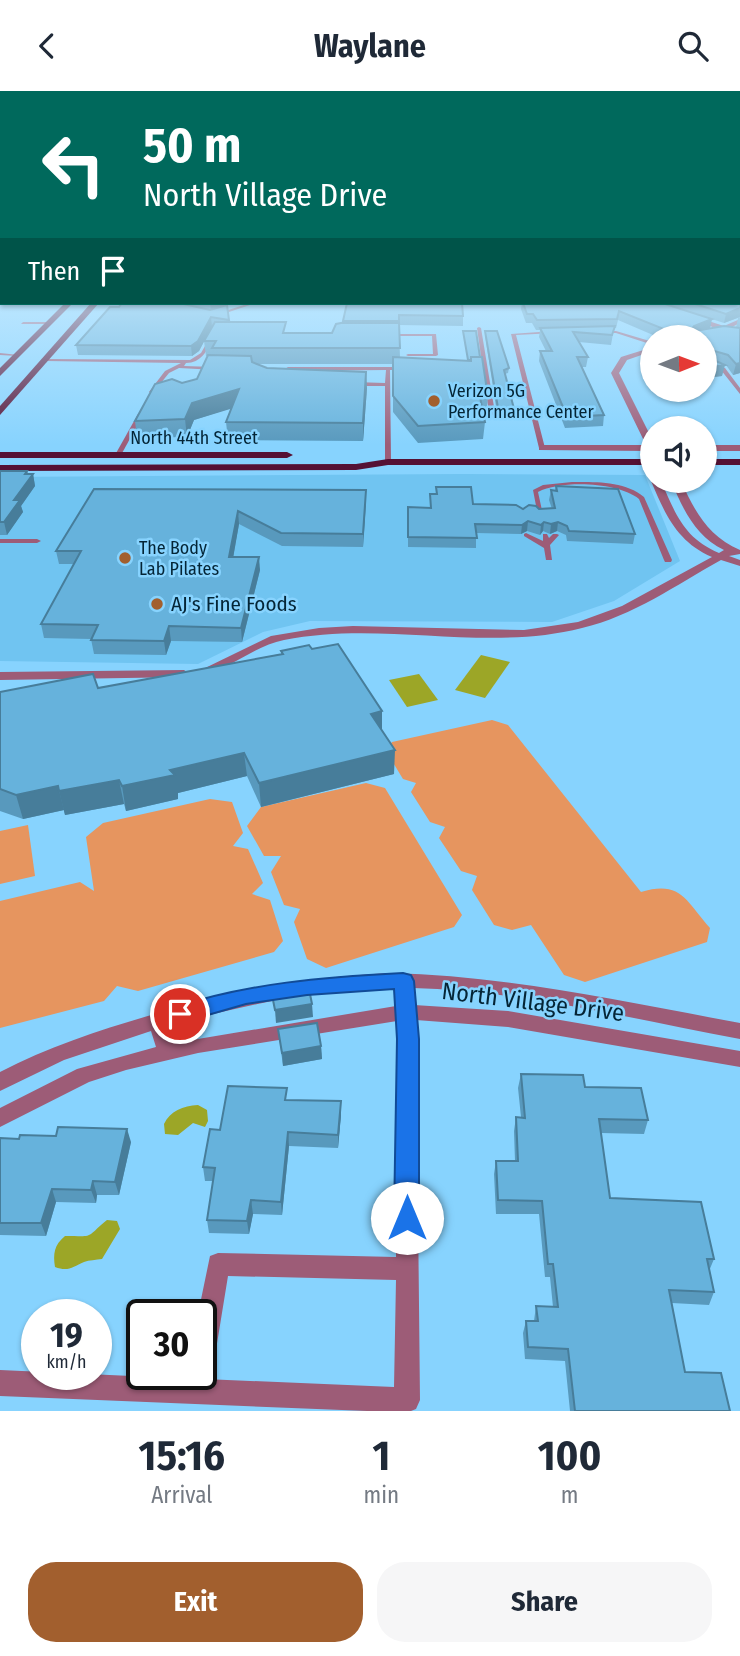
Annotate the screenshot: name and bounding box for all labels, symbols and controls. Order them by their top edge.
icon: back [28,27,66,65]
text: Waylane [314,27,426,65]
icon: search [674,27,712,65]
text: 50 m [143,116,241,175]
icon: left [28,119,119,210]
text: North Village Drive [143,176,387,214]
icon: arrive [94,252,132,290]
text: Then [28,256,80,287]
north arrow [640,325,718,403]
map controls [640,325,717,493]
place label: Verizon 5G Performance Center [448,380,594,423]
marker: Verizon 5G Performance Center [426,393,442,409]
button: sound [640,416,717,493]
street label: North 44th Street [130,427,258,449]
place label: The Body Lab Pilates [139,537,219,580]
marker: The Body Lab Pilates [117,550,133,566]
place label: AJ's Fine Foods [171,591,297,617]
marker: AJ's Fine Foods [149,596,165,612]
street label: North Village Drive [440,977,626,1027]
pin [150,984,210,1044]
icon: arrive [161,995,199,1033]
position arrow [370,1181,444,1255]
speed limit sign: 30 [126,1299,217,1390]
text: 19 [50,1314,83,1356]
text: km/h [46,1351,87,1373]
text: 15:16 [139,1431,225,1481]
text: 1 [372,1431,390,1481]
text: 100 [538,1431,601,1481]
text: Arrival [151,1481,212,1509]
text: min [364,1481,399,1509]
text: m [561,1481,578,1509]
button: Exit [28,1562,363,1642]
button: Share [377,1562,712,1642]

